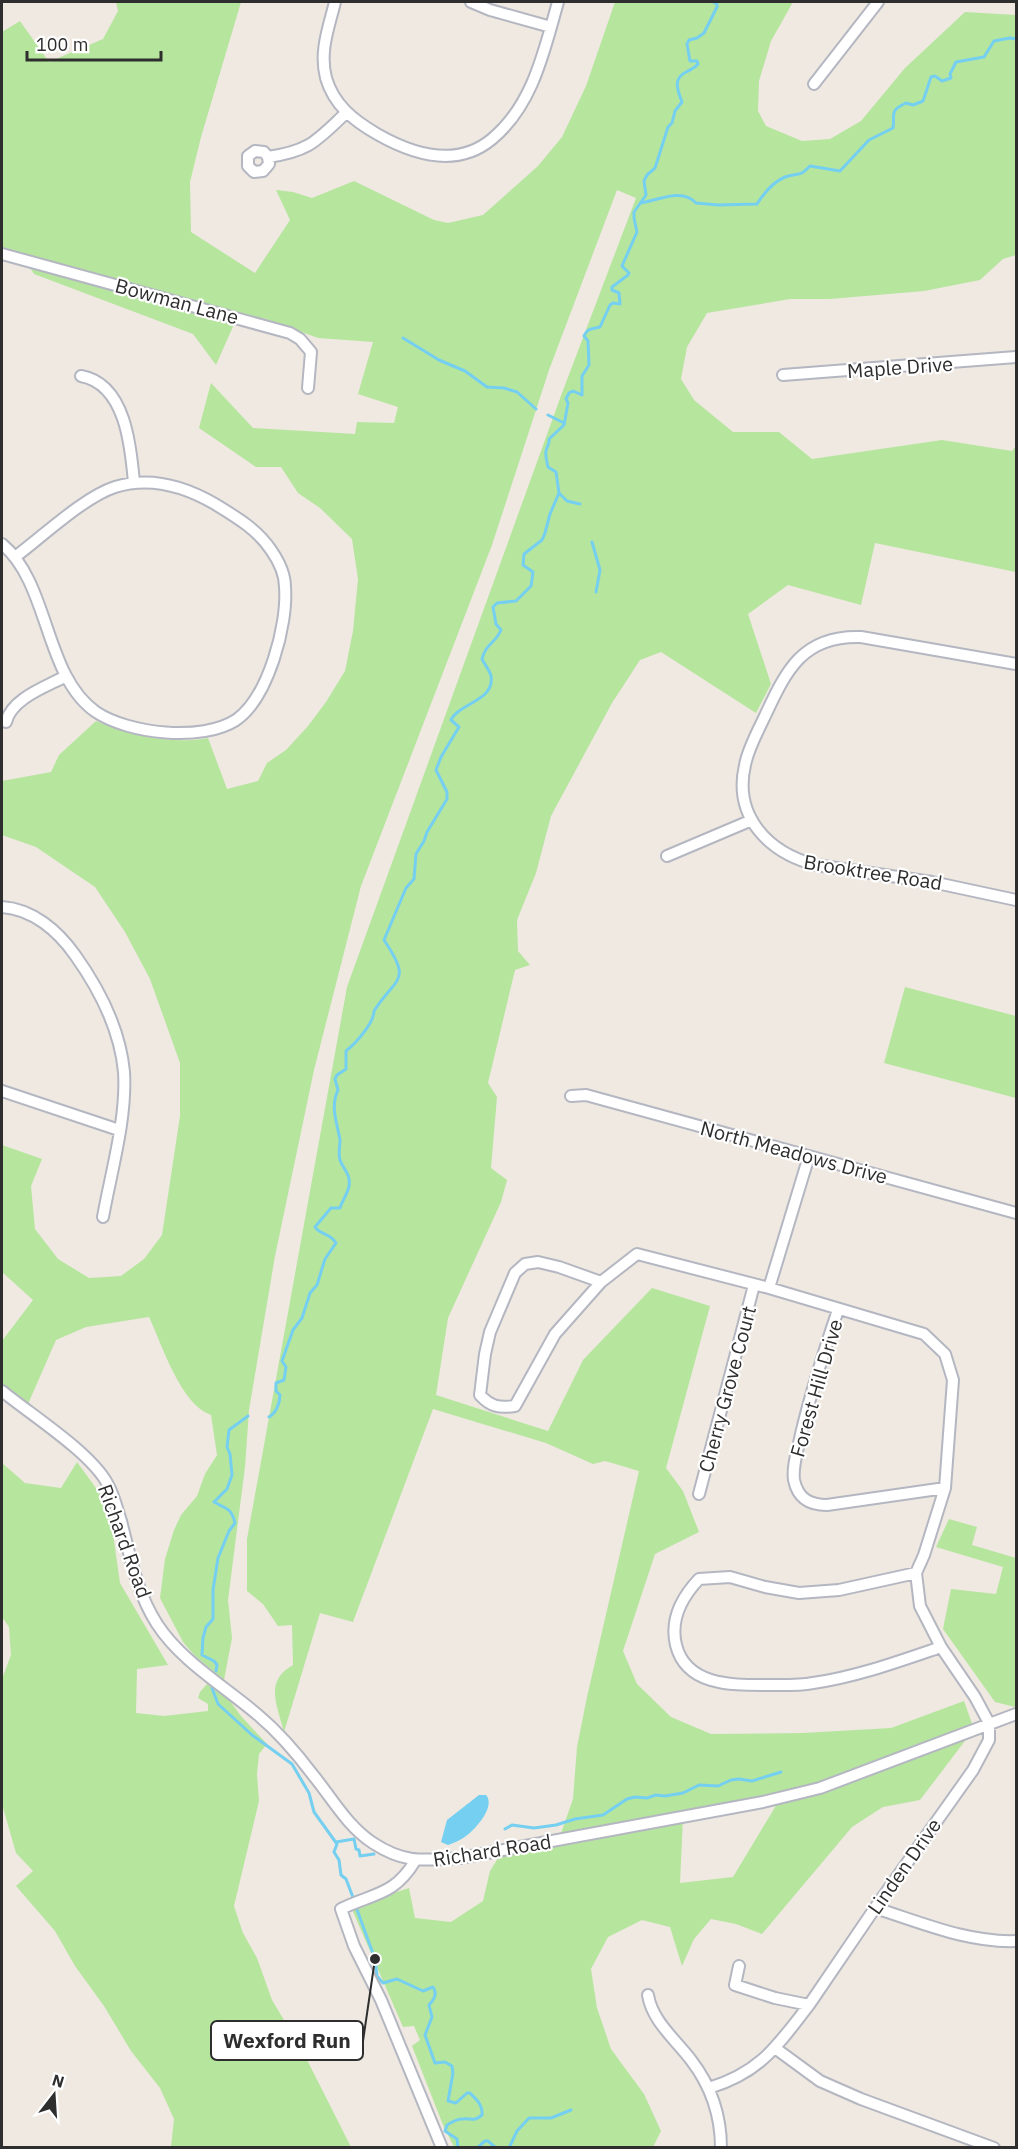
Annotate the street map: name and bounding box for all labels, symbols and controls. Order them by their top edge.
scale bar [27,24,160,62]
text: 100 m [36,33,88,56]
street label: Bowman Lane [112,272,242,330]
street label: Maple Drive [846,350,954,384]
street label: Brooktree Road [802,848,944,896]
street label: North Meadows Drive [697,1114,891,1190]
street label: Cherry Grove Court [692,1303,762,1475]
street label: Forest Hill Drive [783,1316,849,1460]
street label: Richard Road [92,1480,158,1602]
street label: Linden Drive [861,1813,947,1919]
street label: Richard Road [431,1827,553,1873]
callout: Wexford Run [211,2021,363,2060]
text: Wexford Run [223,2026,351,2054]
north arrow [24,2065,84,2125]
text: N [50,2069,67,2092]

